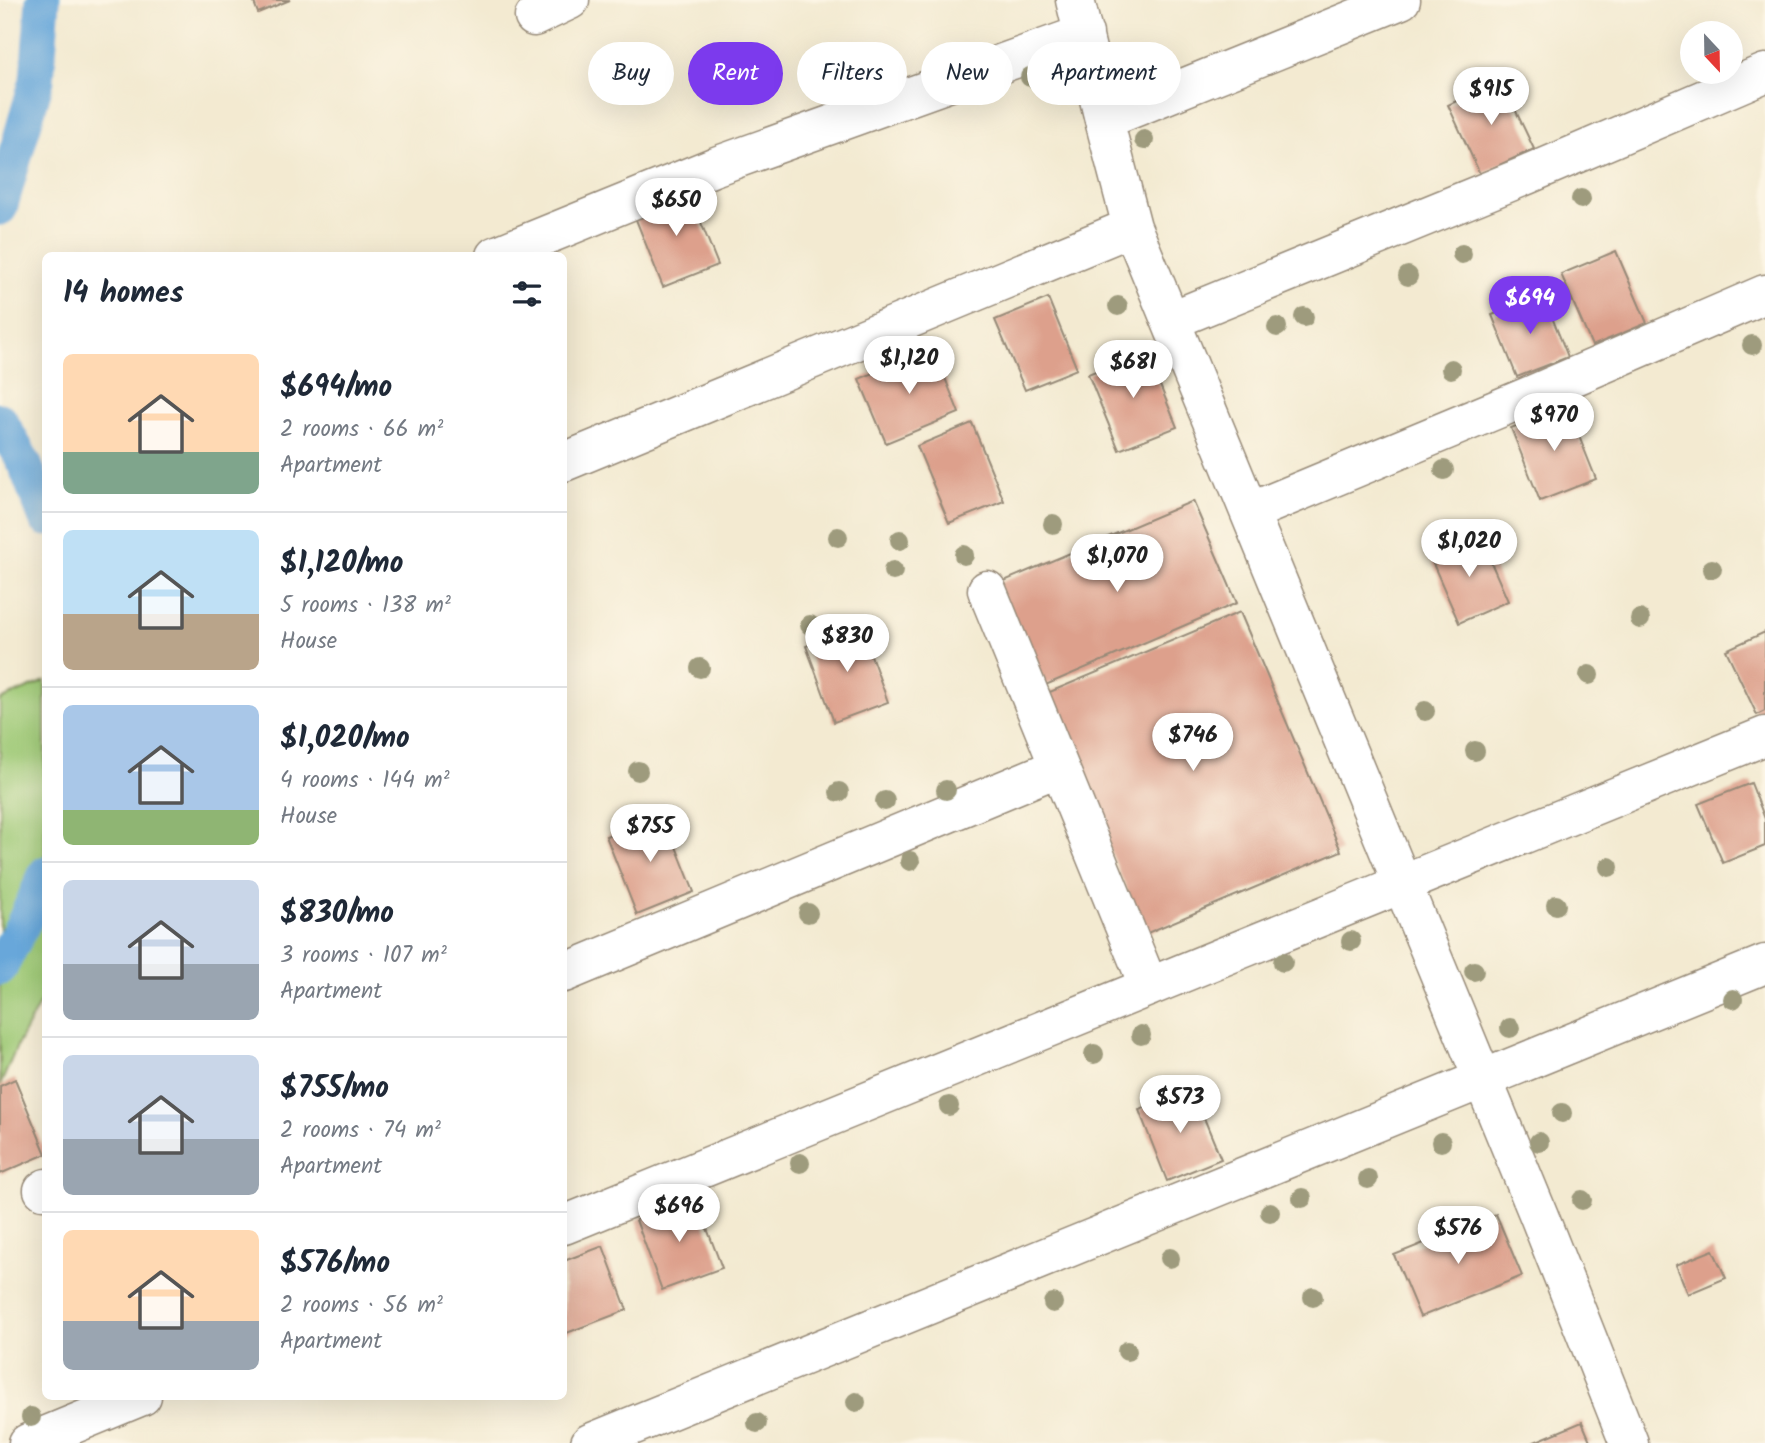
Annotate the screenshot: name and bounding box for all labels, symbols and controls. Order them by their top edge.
north arrow [1680,21,1743,84]
map controls [1680,21,1743,84]
chip: Buy [588,42,674,105]
chip: Rent [688,42,783,105]
chip: Filters [797,42,907,105]
chip: New [921,42,1013,105]
chip: Apartment [1027,42,1181,105]
pin: $915 [1450,68,1532,127]
text: $915 [1469,72,1513,108]
pin: $650 [635,178,717,238]
text: $650 [651,183,701,219]
text: 14 homes [63,270,184,318]
icon: filters [508,275,546,313]
pin: $694 [1489,276,1571,336]
text: $694 [1505,281,1555,317]
pin: $1,120 [852,336,966,396]
pin: $681 [1092,340,1174,400]
text: $1,120 [880,341,938,377]
text: $681 [1110,345,1156,381]
text: $694/mo [280,364,392,412]
icon: home [119,382,203,466]
pin: $970 [1513,393,1595,453]
text: $970 [1530,398,1578,434]
text: 2 rooms · 66 m² [280,412,443,448]
text: Apartment [280,448,382,484]
pin: $1,020 [1412,520,1526,579]
text: $1,020 [1437,524,1501,560]
pin: $1,070 [1060,534,1174,594]
text: $1,070 [1086,539,1148,575]
text: $1,120/mo [280,540,403,588]
icon: home [119,558,203,642]
text: 5 rooms · 138 m² [280,588,451,624]
pin: $830 [806,614,888,674]
text: $830 [821,619,873,655]
text: House [280,624,337,660]
pin: $746 [1152,714,1234,773]
text: $1,020/mo [280,715,410,763]
text: $746 [1168,718,1218,754]
icon: home [119,733,203,817]
text: 4 rooms · 144 m² [280,763,450,799]
text: House [280,799,337,835]
pin: $755 [609,804,691,864]
text: $755 [626,809,674,845]
text: $830/mo [280,890,394,938]
icon: home [119,908,203,992]
text: 3 rooms · 107 m² [280,938,447,974]
text: Apartment [280,974,382,1010]
text: $755/mo [280,1065,389,1113]
pin: $573 [1139,1076,1221,1135]
text: $573 [1156,1080,1204,1116]
icon: home [119,1083,203,1167]
text: 2 rooms · 74 m² [280,1113,441,1149]
text: Apartment [280,1149,382,1185]
pin: $696 [638,1184,720,1244]
text: $696 [654,1189,704,1225]
pin: $576 [1417,1206,1499,1266]
text: $576 [1434,1211,1482,1247]
text: $576/mo [280,1240,390,1288]
icon: home [119,1258,203,1342]
text: 2 rooms · 56 m² [280,1288,443,1324]
text: Apartment [280,1324,382,1360]

